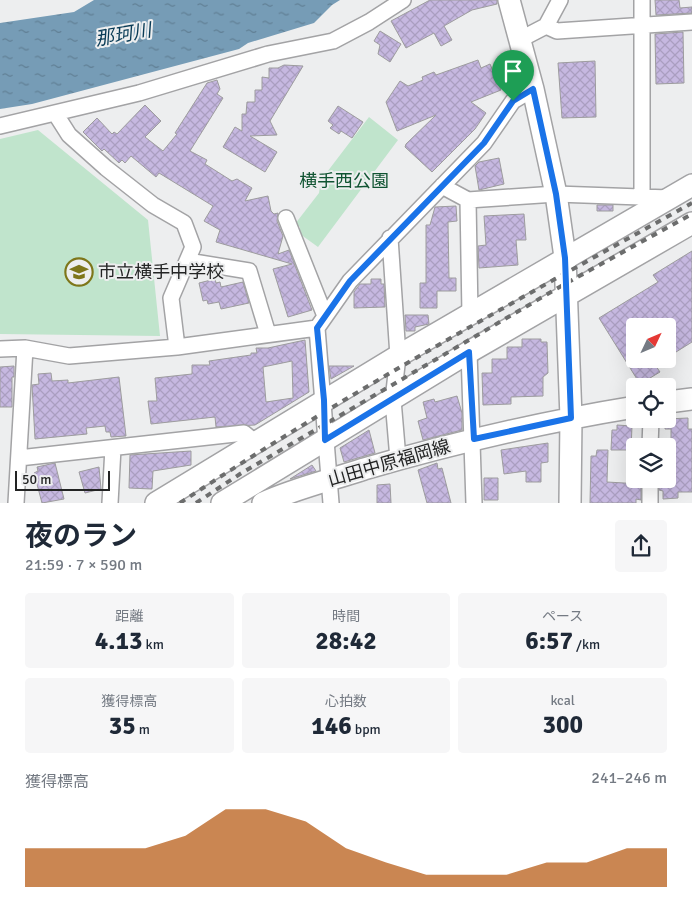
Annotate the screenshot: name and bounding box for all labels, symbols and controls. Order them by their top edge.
water label: 那珂川 [93,18,155,52]
pin [492,50,534,101]
icon: arrive [499,57,527,85]
park label: 横手西公園 [299,170,389,192]
school or university icon: 市立横手中学校 [64,257,94,287]
place label: 市立横手中学校 [98,261,224,283]
north arrow [626,318,676,368]
map controls [626,318,676,488]
button: locate [626,378,676,428]
street label: 山田中原福岡線 [325,435,453,491]
button: layers [626,438,676,488]
scale bar [15,468,110,491]
text: 50 m [22,471,51,488]
text: 夜のラン [25,519,137,553]
button: share [615,520,667,572]
text: 21:59 · 7 × 590 m [25,555,142,575]
text: 距離 [115,608,143,625]
text: 時間 [332,608,360,625]
text: ペース [542,608,583,625]
text: 4.13 [95,625,143,656]
text: 28:42 [315,625,377,656]
text: 6:57 [525,625,573,656]
text: km [143,636,164,653]
text: /km [573,636,600,653]
text: kcal [550,692,575,709]
text: 獲得標高 [101,693,157,710]
text: 心拍数 [325,693,367,710]
text: 300 [542,709,583,740]
text: 35 [109,710,136,741]
text: 146 [311,710,352,741]
text: m [136,721,150,738]
text: bpm [352,721,381,738]
text: 241–246 m [591,768,667,788]
text: 獲得標高 [25,772,89,792]

